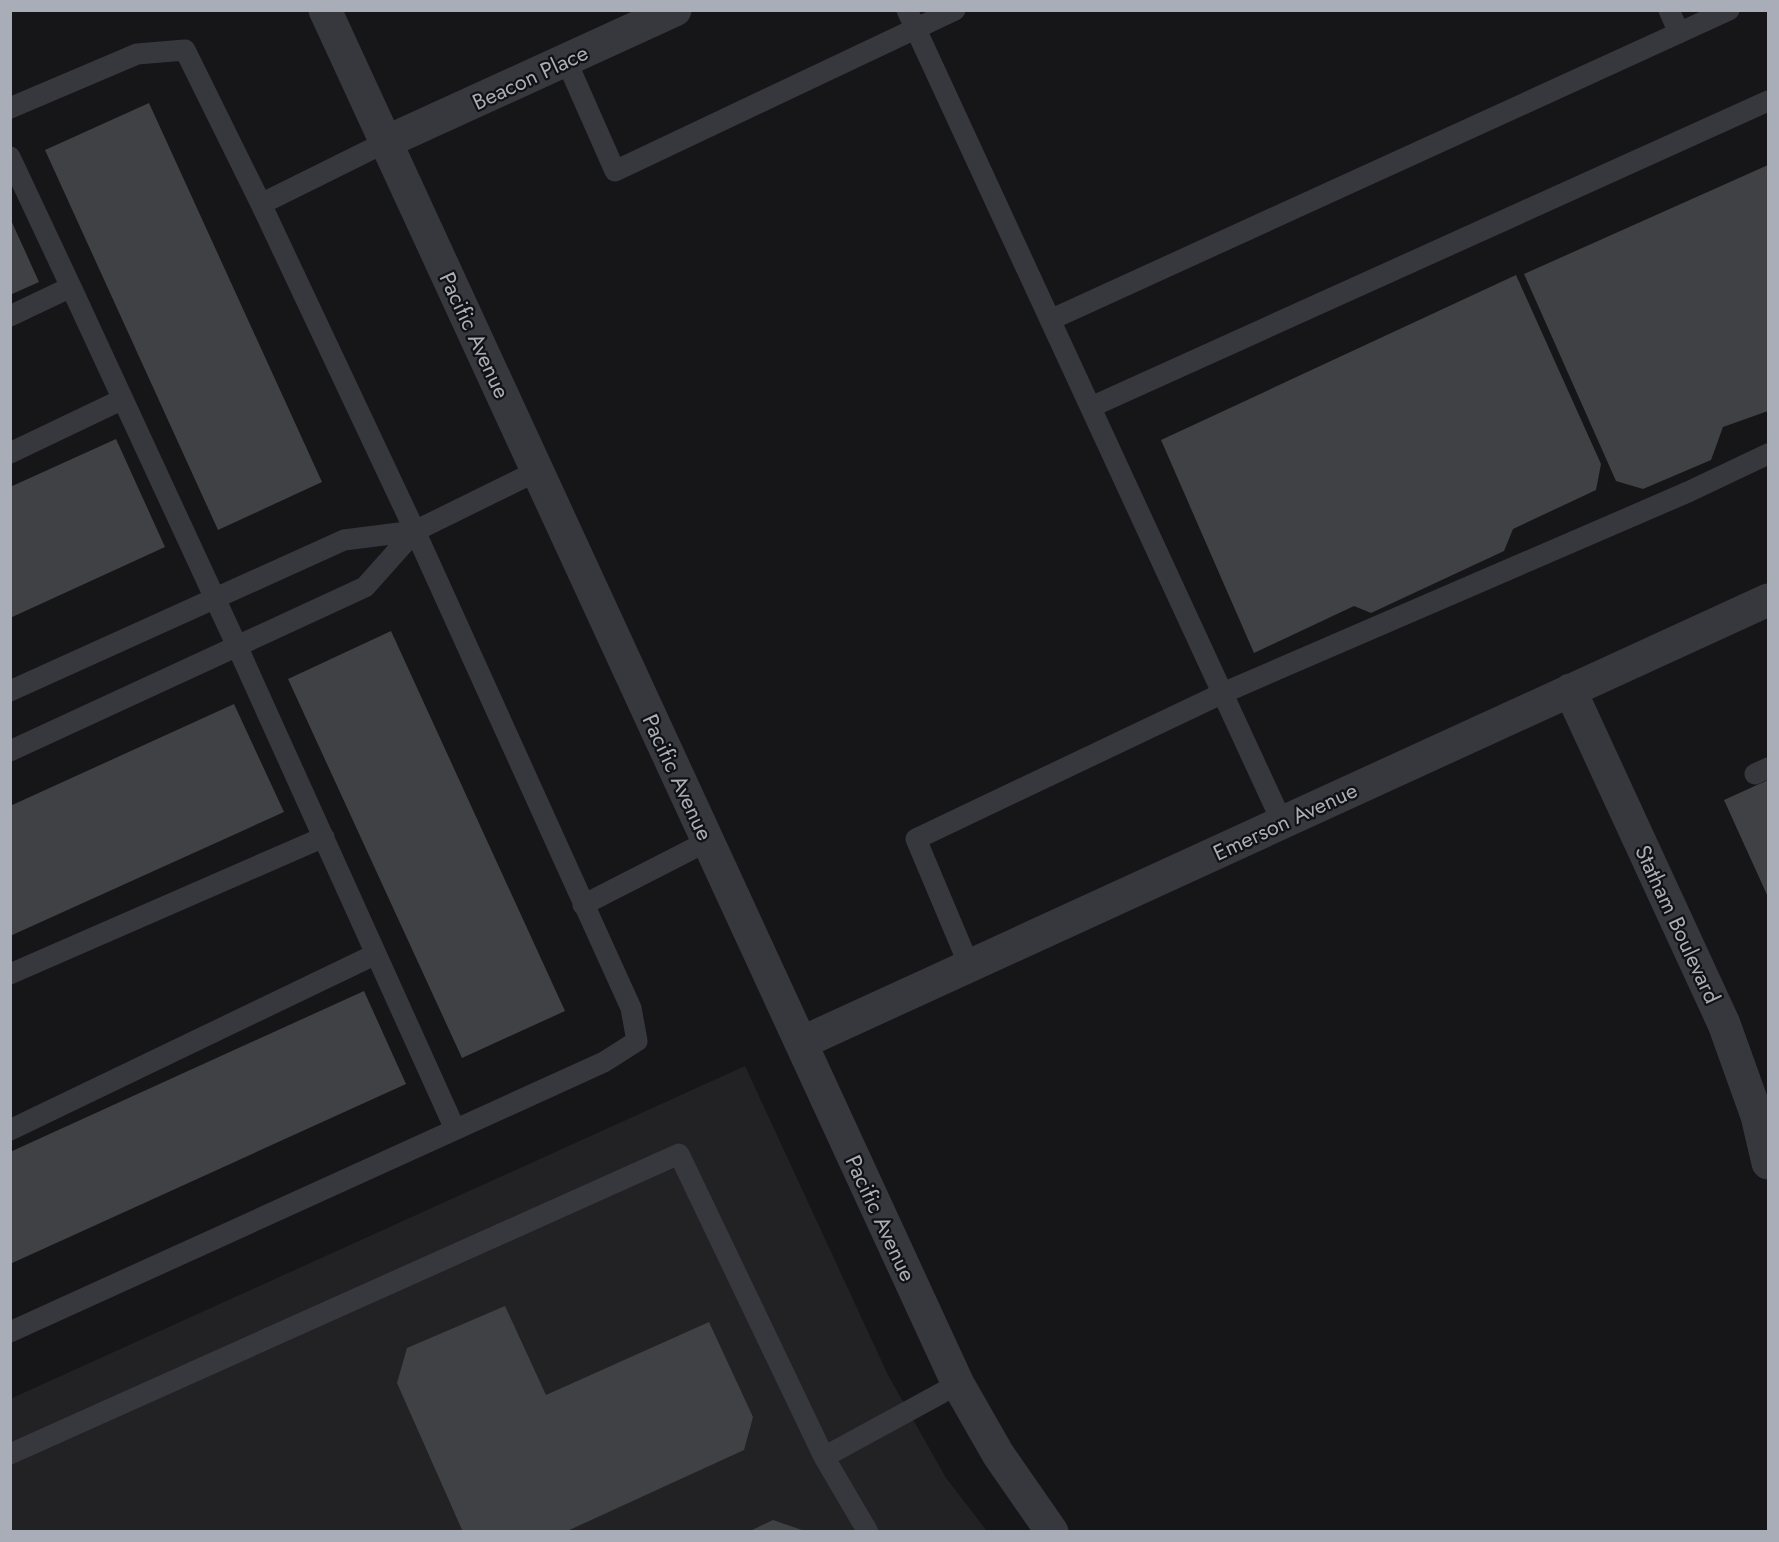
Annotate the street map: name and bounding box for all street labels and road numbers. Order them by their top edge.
street label: Beacon Place [467,36,593,118]
street label: Pacific Avenue [432,267,518,403]
street label: Pacific Avenue [635,709,721,845]
street label: Emerson Avenue [1208,774,1362,868]
street label: Statham Boulevard [1627,840,1729,1008]
street label: Pacific Avenue [838,1150,924,1286]

